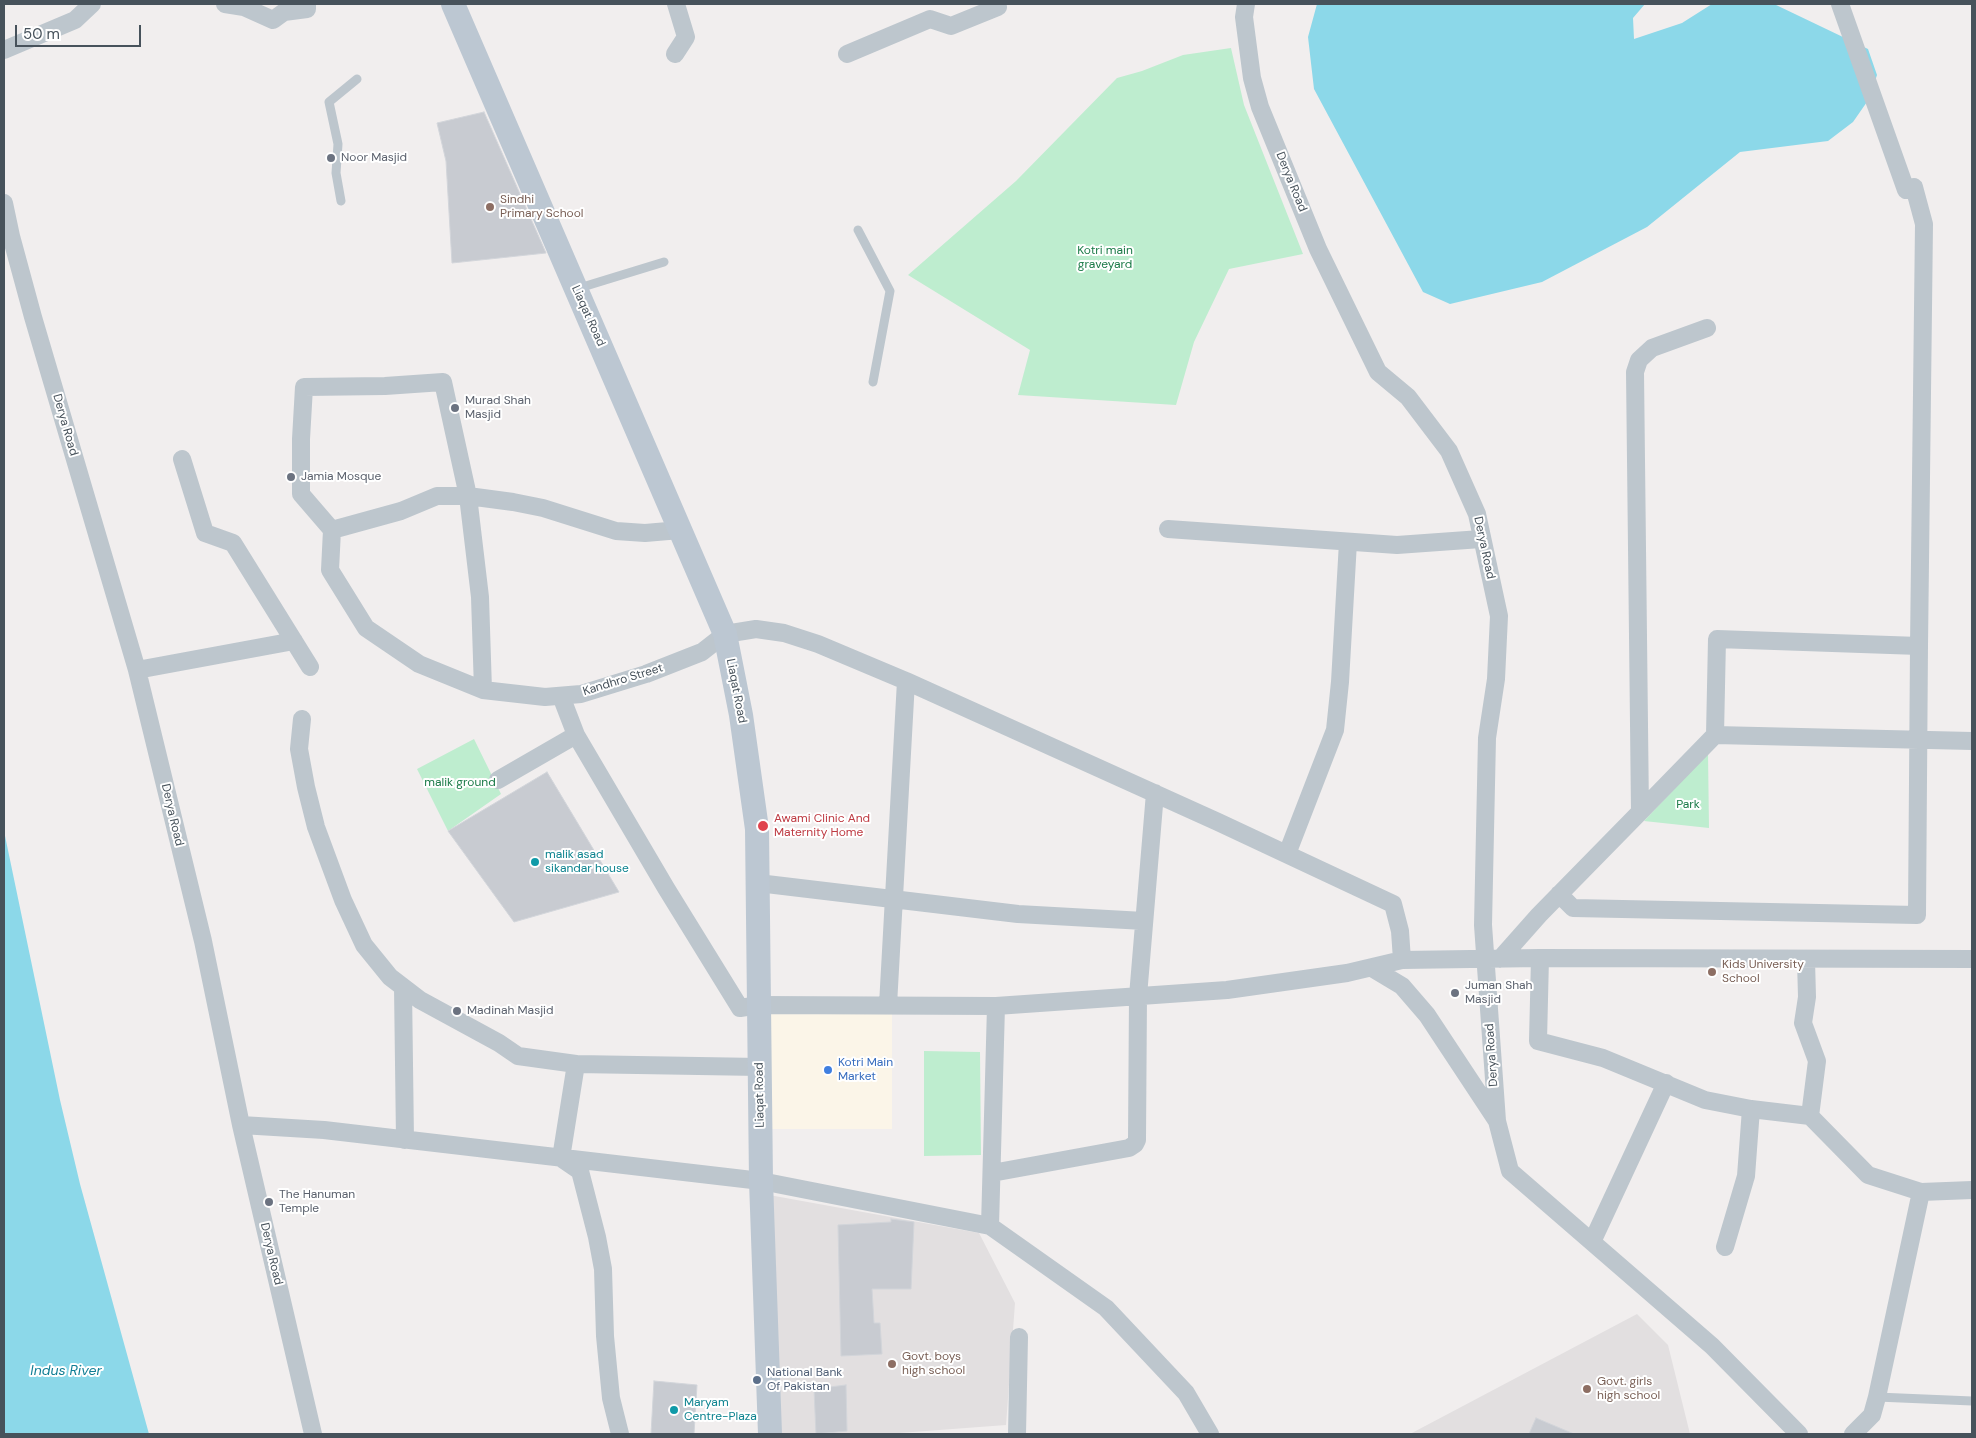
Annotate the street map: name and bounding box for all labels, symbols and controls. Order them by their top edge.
scale bar [18,15,144,47]
text: 50 m [23,24,60,44]
street label: Derya Road [1272,150,1310,214]
place label: Noor Masjid [341,151,407,165]
marker: Noor Masjid [325,152,337,164]
place label: Sindhi Primary School [500,193,583,221]
marker: Sindhi Primary School [484,201,496,213]
park label: Kotri main graveyard [1077,244,1133,272]
street label: Liaqat Road [568,283,608,349]
street label: Derya Road [49,393,81,457]
place label: Murad Shah Masjid [465,394,531,422]
marker: Murad Shah Masjid [449,402,461,414]
place label: Jamia Mosque [301,470,381,484]
marker: Jamia Mosque [285,471,297,483]
street label: Derya Road [1470,515,1498,581]
street label: Liaqat Road [723,658,749,724]
street label: Kandhro Street [581,661,665,699]
park label: malik ground [424,776,496,790]
street label: Derya Road [158,782,186,848]
park label: Park [1676,798,1700,812]
place label: Awami Clinic And Maternity Home [774,812,870,840]
marker: Awami Clinic And Maternity Home [756,819,770,833]
place label: malik asad sikandar house [545,848,629,876]
marker: malik asad sikandar house [529,856,541,868]
place label: Kids University School [1722,958,1804,986]
marker: Kids University School [1706,966,1718,978]
place label: Juman Shah Masjid [1465,979,1532,1007]
marker: Juman Shah Masjid [1449,987,1461,999]
place label: Madinah Masjid [467,1004,553,1018]
marker: Madinah Masjid [451,1005,463,1017]
street label: Derya Road [1483,1023,1501,1087]
place label: Kotri Main Market [838,1056,893,1084]
street label: Liaqat Road [752,1062,768,1128]
marker: Kotri Main Market [822,1064,834,1076]
place label: The Hanuman Temple [279,1188,355,1216]
marker: The Hanuman Temple [263,1196,275,1208]
street label: Derya Road [257,1221,285,1287]
place label: Govt. boys high school [902,1350,965,1378]
marker: Govt. boys high school [886,1358,898,1370]
water label: Indus River [30,1363,102,1379]
place label: National Bank Of Pakistan [767,1366,842,1394]
marker: National Bank Of Pakistan [751,1374,763,1386]
place label: Govt. girls high school [1597,1375,1660,1403]
marker: Govt. girls high school [1581,1383,1593,1395]
place label: Maryam Centre-Plaza [684,1396,757,1424]
marker: Maryam Centre-Plaza [668,1404,680,1416]

